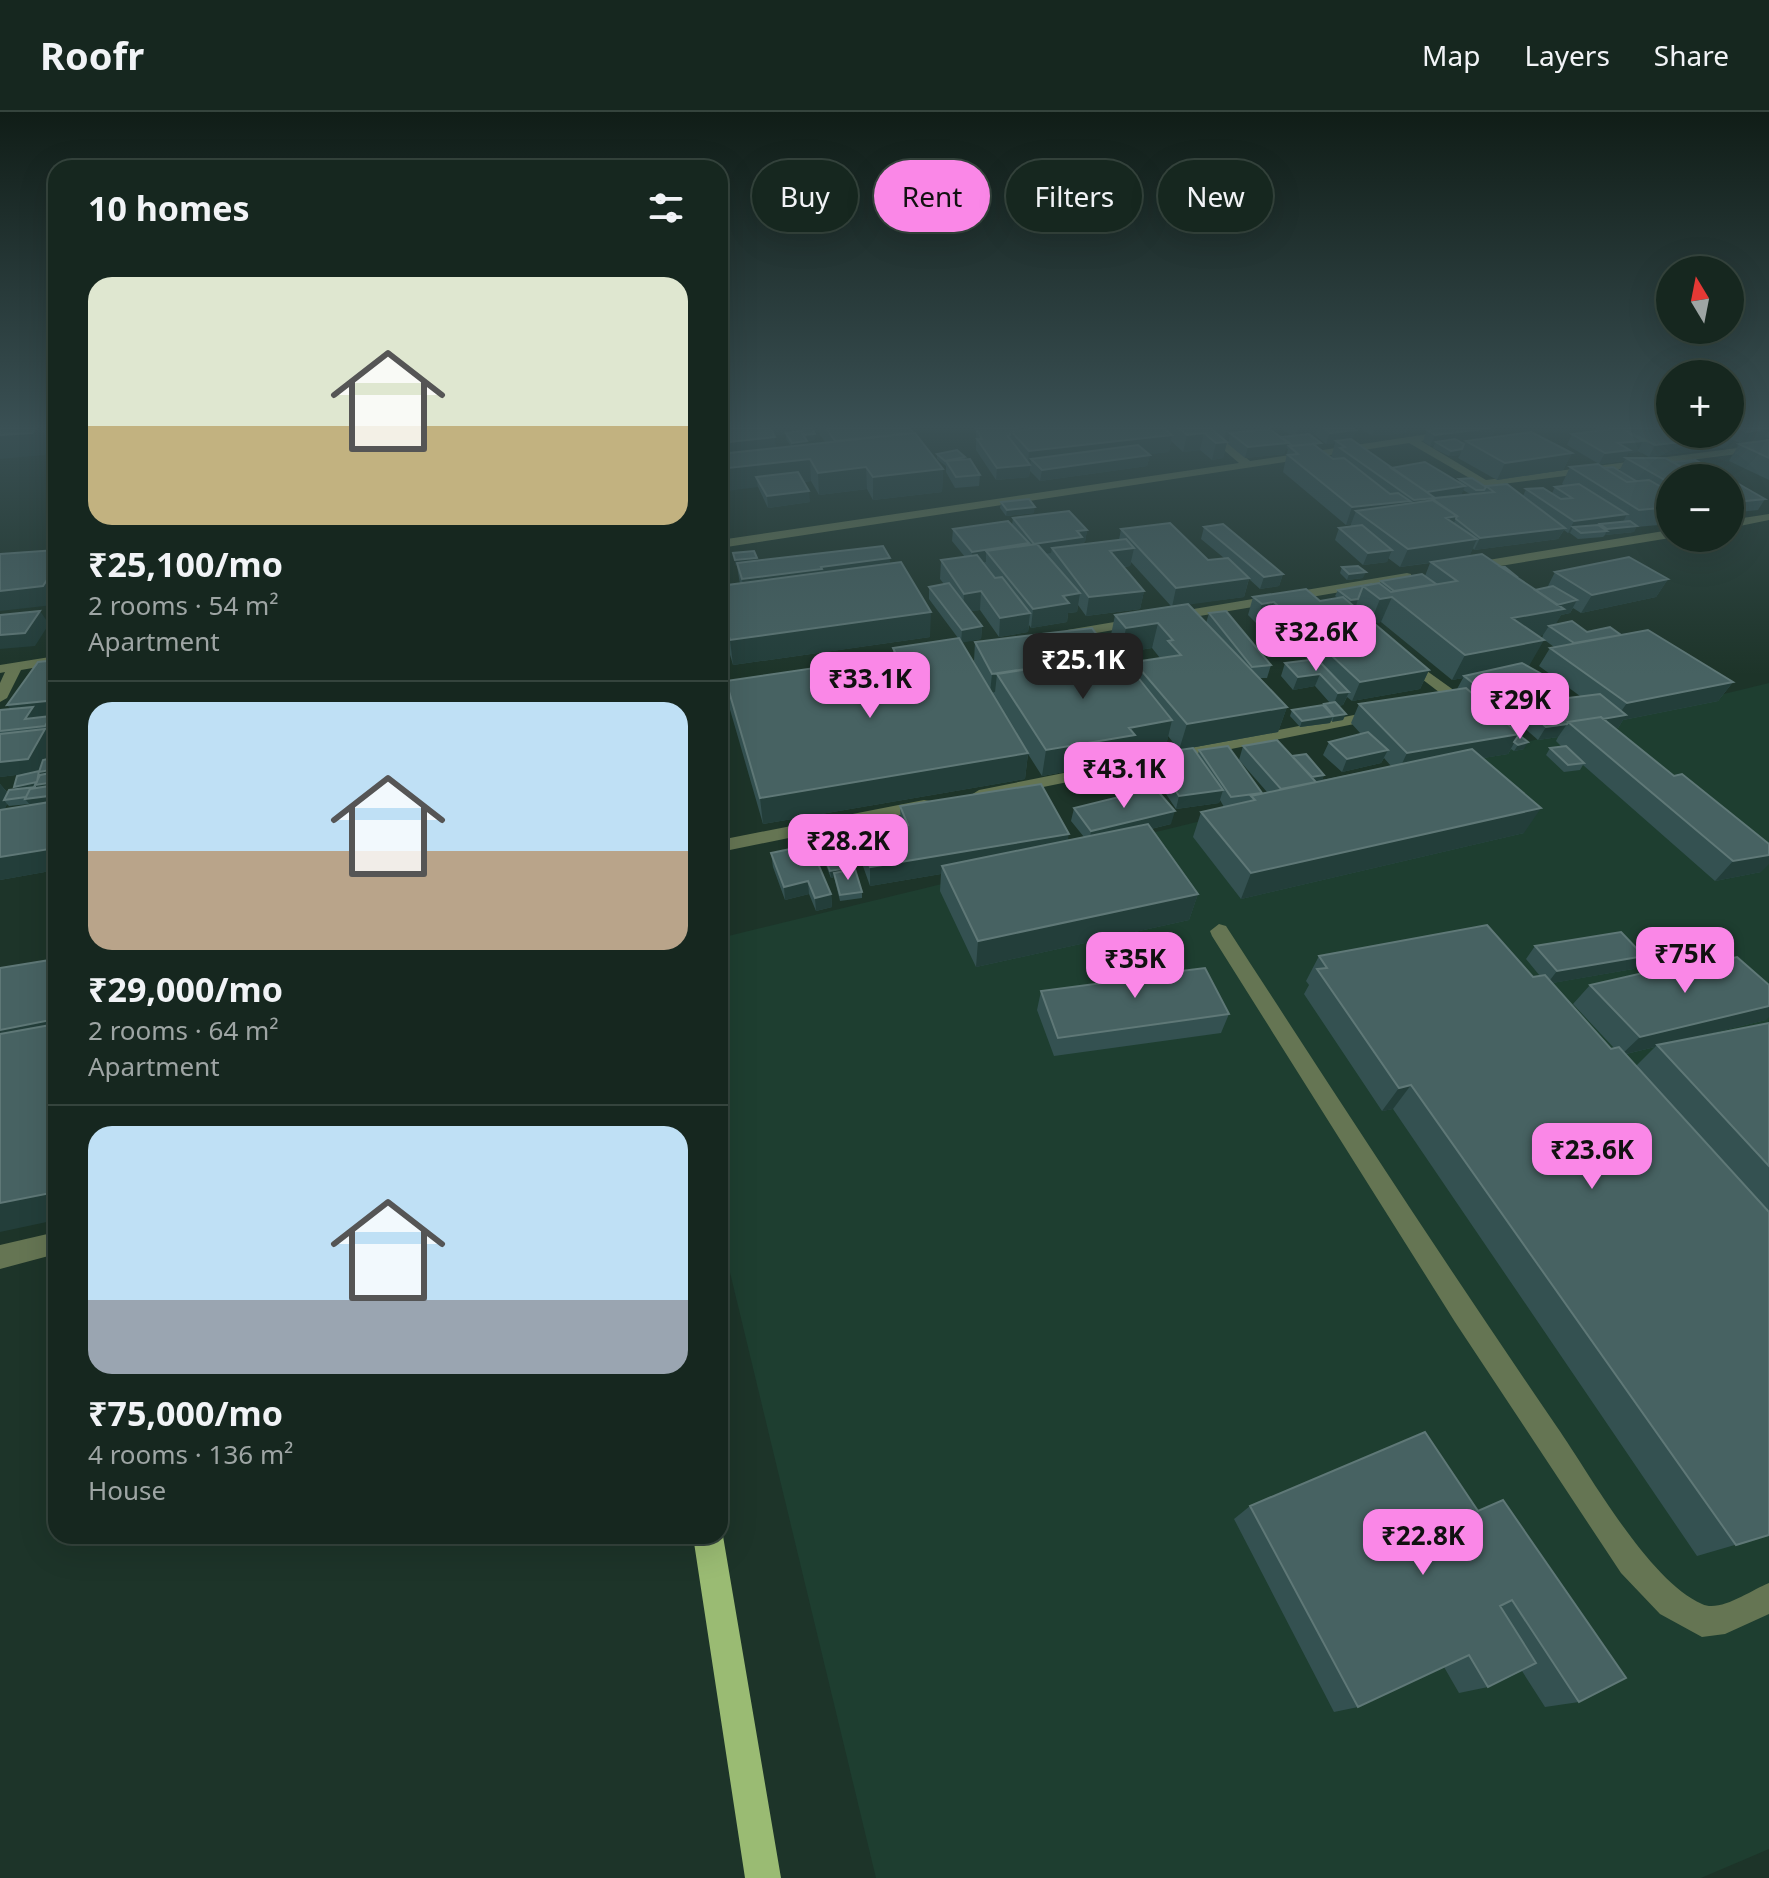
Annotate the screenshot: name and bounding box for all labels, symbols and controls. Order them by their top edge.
text: Roofr [40,29,144,81]
text: Map [1422,36,1480,74]
text: Layers [1524,36,1610,74]
text: Share [1654,36,1729,74]
chip: Buy [752,160,858,232]
chip: Rent [874,160,990,232]
chip: Filters [1006,160,1142,232]
chip: New [1158,160,1273,232]
text: 10 homes [88,185,250,231]
icon: filters [644,186,688,230]
north arrow [1656,256,1744,344]
map controls [1656,256,1744,552]
icon: home [316,329,460,473]
button: + [1656,360,1744,448]
button: − [1656,464,1744,552]
text: ₹25,100/mo [88,541,283,587]
text: 2 rooms · 54 m² [88,587,278,623]
pin: ₹32.6K [1251,605,1381,673]
text: ₹32.6K [1274,613,1358,649]
text: Apartment [88,623,220,659]
pin: ₹25.1K [1018,633,1148,701]
text: ₹25.1K [1041,641,1125,677]
pin: ₹33.1K [805,652,935,720]
text: ₹33.1K [828,660,912,696]
pin: ₹29K [1473,673,1567,741]
text: ₹29K [1489,681,1551,717]
pin: ₹43.1K [1059,742,1189,810]
text: ₹43.1K [1082,750,1166,786]
icon: home [316,754,460,898]
pin: ₹28.2K [783,814,913,882]
text: ₹28.2K [806,822,890,858]
pin: ₹75K [1638,927,1732,995]
pin: ₹35K [1088,932,1182,1000]
text: ₹75K [1654,935,1716,971]
text: ₹35K [1104,940,1166,976]
text: ₹29,000/mo [88,966,283,1012]
text: 2 rooms · 64 m² [88,1012,278,1048]
text: Apartment [88,1048,220,1084]
pin: ₹23.6K [1527,1123,1657,1191]
text: ₹23.6K [1550,1131,1634,1167]
icon: home [316,1178,460,1322]
text: ₹75,000/mo [88,1390,283,1436]
text: 4 rooms · 136 m² [88,1436,293,1472]
text: House [88,1472,166,1508]
pin: ₹22.8K [1358,1509,1488,1577]
text: ₹22.8K [1381,1517,1465,1553]

